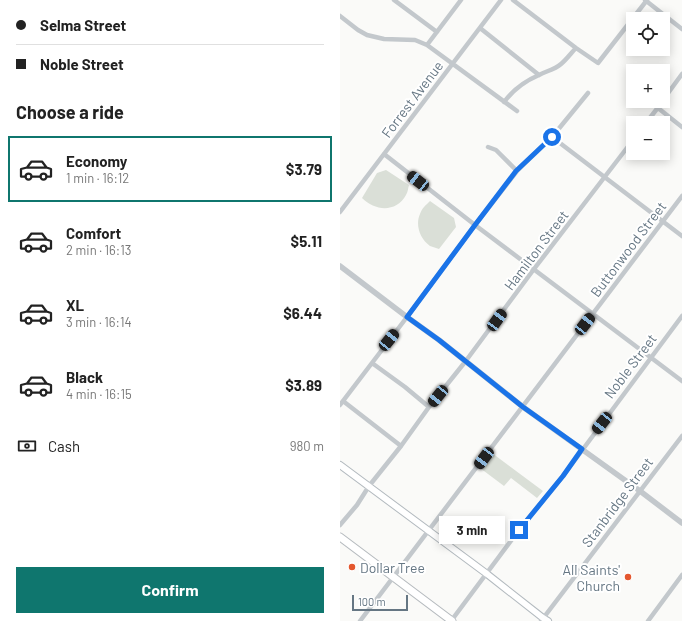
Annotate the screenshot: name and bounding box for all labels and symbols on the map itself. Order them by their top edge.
street label: Forrest Avenue [378,57,446,141]
route start [543,128,561,146]
car [405,169,431,193]
street label: Buttonwood Street [587,198,669,300]
street label: Hamilton Street [500,207,572,293]
car [485,307,509,333]
car [573,311,597,337]
car [377,327,401,353]
street label: Noble Street [600,330,660,402]
car [426,383,450,409]
car [590,410,614,436]
car [472,445,496,471]
street label: Stanbridge Street [578,454,656,550]
callout: 3 min [439,516,505,544]
route end [510,521,528,539]
place label: Dollar Tree [360,559,425,576]
place label: All Saints' Church [563,561,620,594]
marker: Dollar Tree [347,562,357,572]
marker: All Saints' Church [623,572,633,582]
scale bar [352,593,408,612]

